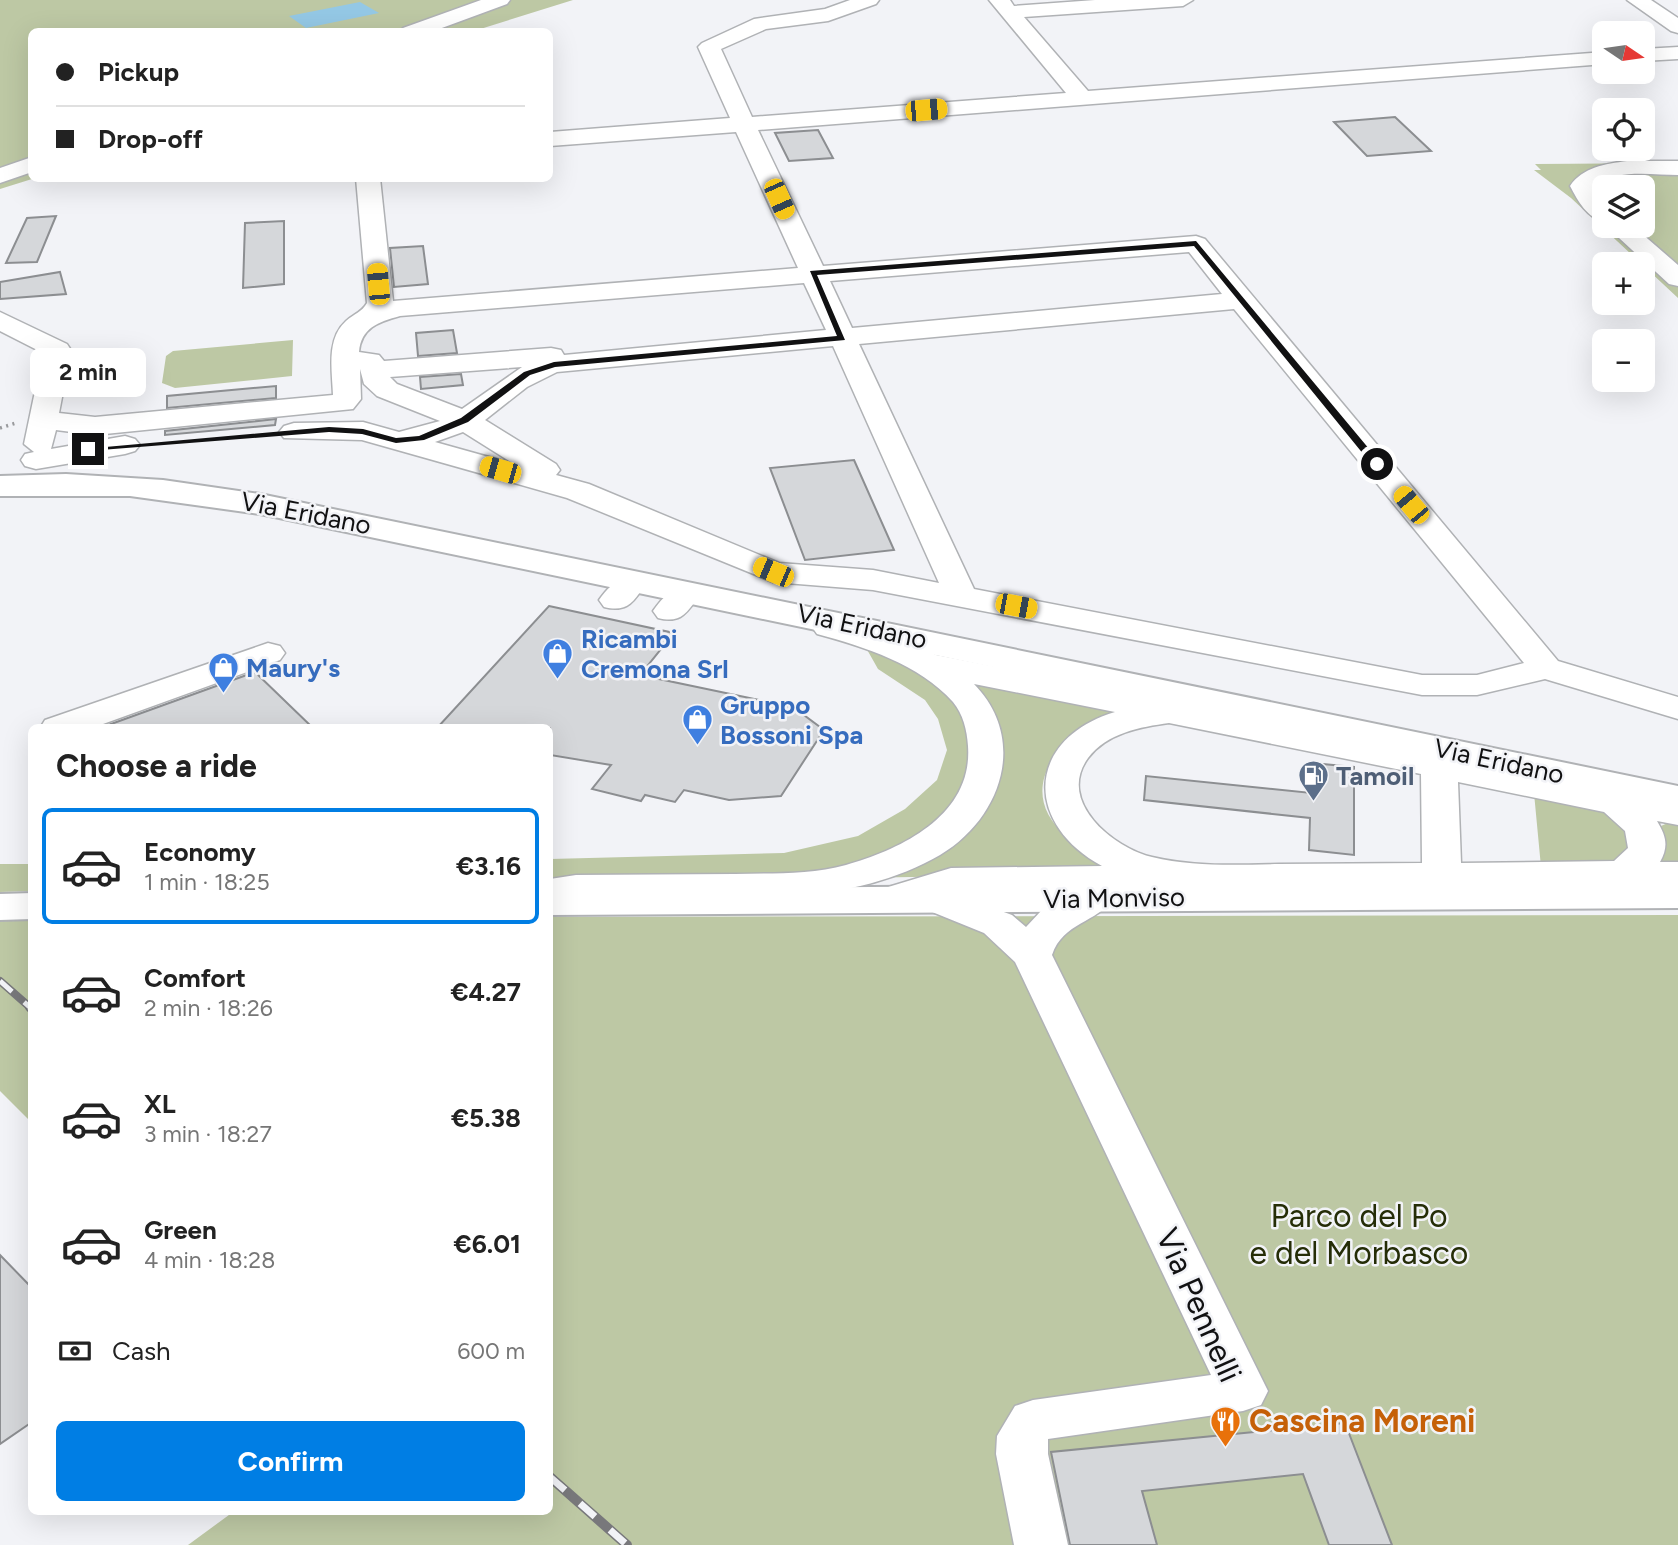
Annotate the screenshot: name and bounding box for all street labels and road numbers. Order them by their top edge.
street label: Via Eridano [238,485,374,541]
street label: Via Eridano [794,597,930,655]
street label: Via Eridano [1431,732,1567,790]
street label: Via Monviso [1043,881,1185,915]
street label: Via Pennelli [1148,1222,1250,1388]

